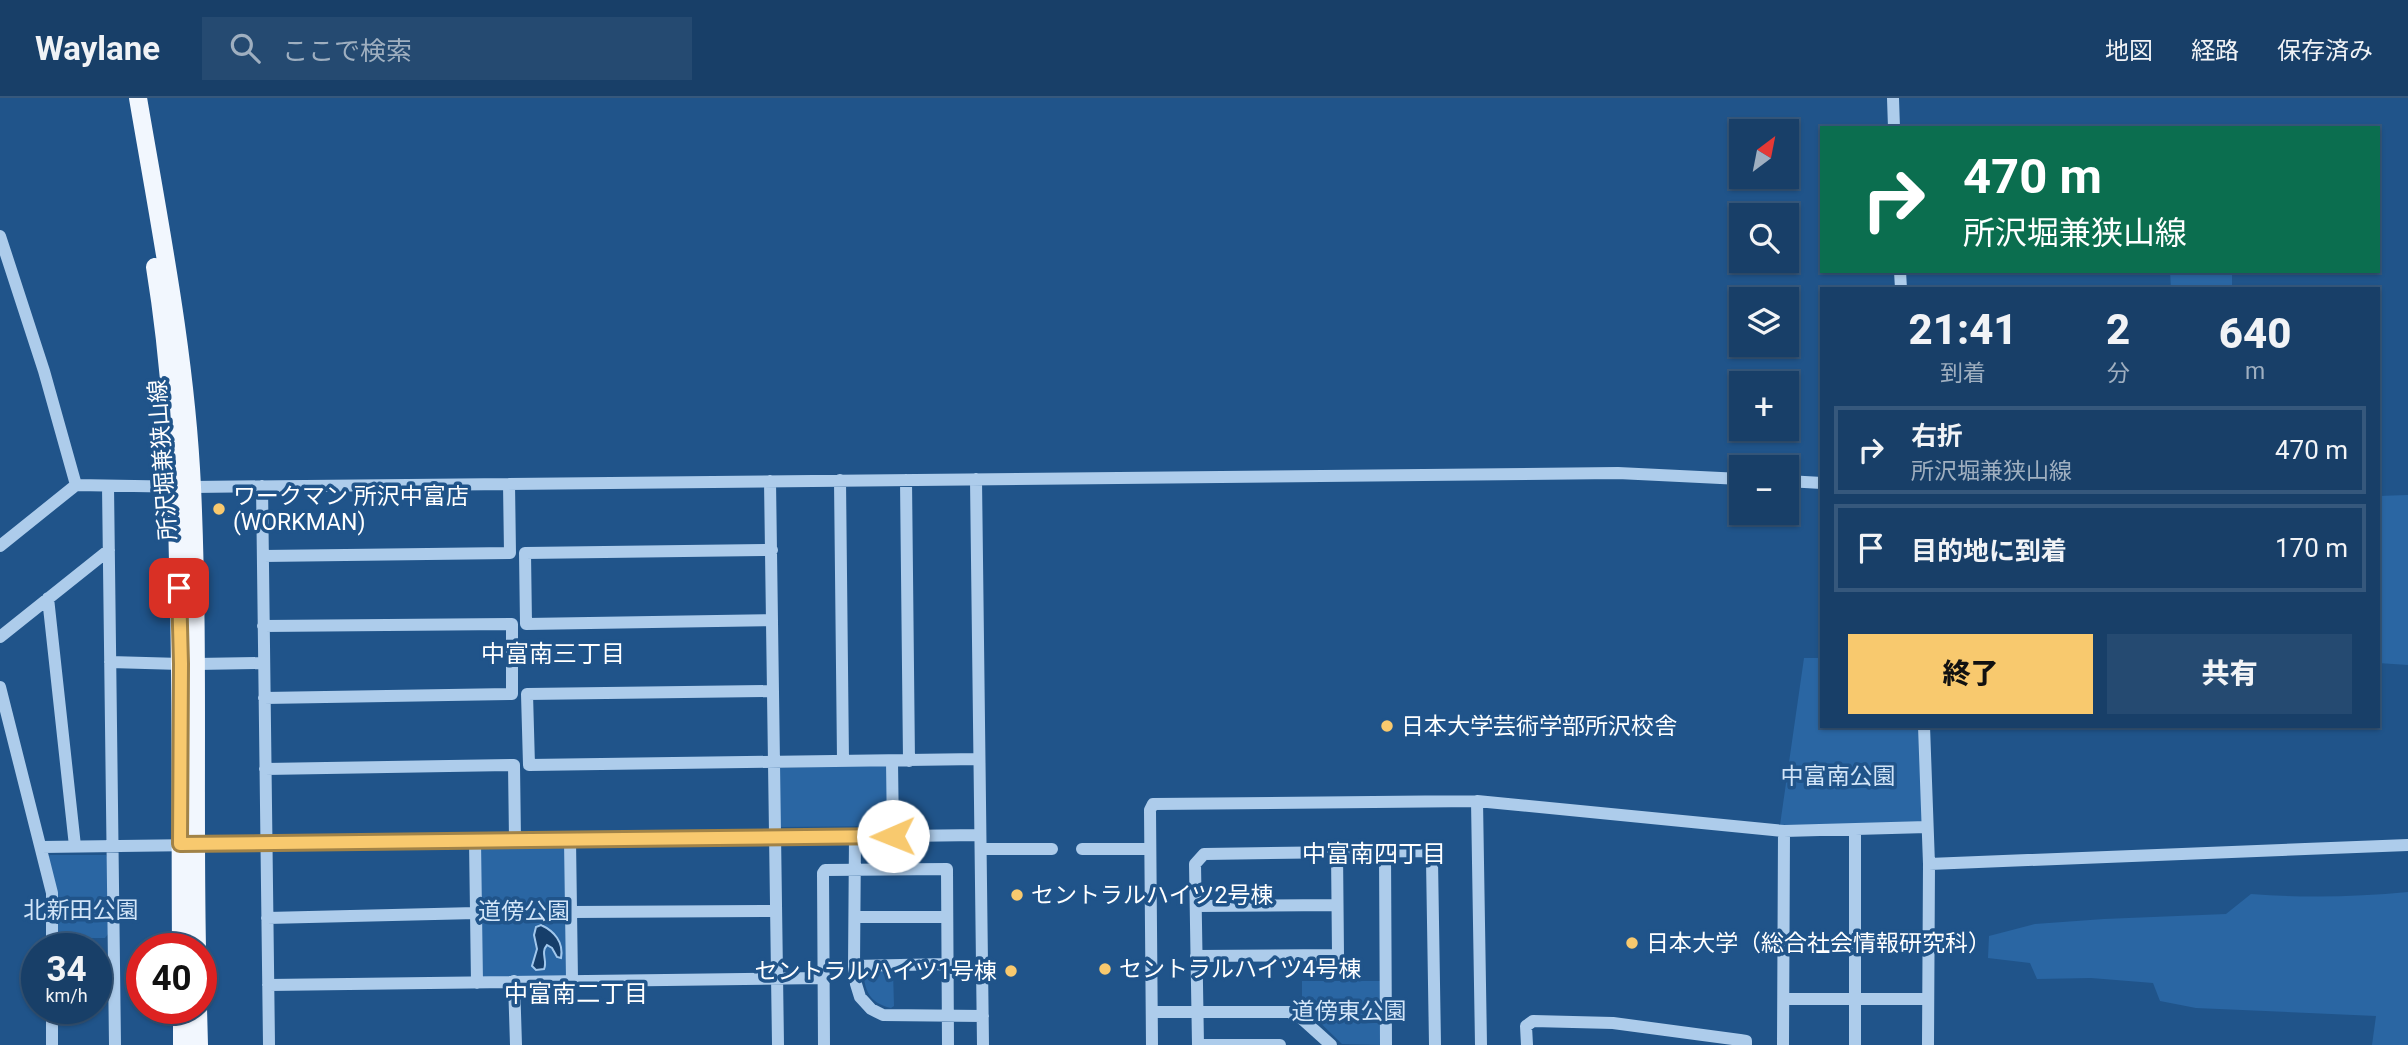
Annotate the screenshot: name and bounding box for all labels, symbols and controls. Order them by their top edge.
search box [202,17,692,80]
text: Waylane [35,29,160,68]
icon: search [226,29,264,67]
text: ここで検索 [282,36,412,66]
text: 地図 [2105,37,2153,65]
text: 経路 [2191,37,2239,65]
text: 保存済み [2277,37,2373,65]
north arrow [1729,119,1799,189]
map controls [1729,119,1799,525]
text: 470 m [1963,148,2102,205]
icon: right [1848,154,1939,245]
button: search [1729,203,1799,273]
text: 所沢堀兼狭山線 [1963,214,2187,252]
button: layers [1729,287,1799,357]
text: 21:41 [1908,305,2018,354]
text: 2 [2106,305,2130,354]
text: 640 [2219,309,2291,358]
text: m [2245,358,2265,385]
text: 到着 [1940,360,1986,387]
text: 分 [2107,360,2130,387]
button: + [1729,371,1799,441]
street label: 所沢堀兼狭山線 [144,379,182,541]
text: 右折 [1911,421,1963,451]
icon: right [1852,431,1890,469]
text: 470 m [2275,435,2348,465]
button: − [1729,455,1799,525]
text: 所沢堀兼狭山線 [1911,458,2072,485]
place label: ワークマン 所沢中富店 (WORKMAN) [233,483,469,536]
marker: ワークマン 所沢中富店 (WORKMAN) [211,501,227,517]
icon: arrive [1852,529,1890,567]
text: 170 m [2275,533,2348,563]
text: 目的地に到着 [1911,536,2067,566]
pin [149,558,209,618]
icon: arrive [160,569,198,607]
button: 終了 [1848,634,2093,714]
button: 共有 [2107,634,2352,714]
district label: 中富南三丁目 [481,640,625,668]
place label: 日本大学芸術学部所沢校舎 [1401,713,1677,740]
marker: 日本大学芸術学部所沢校舎 [1379,718,1395,734]
park label: 中富南公園 [1781,763,1896,790]
position arrow [856,799,930,873]
district label: 中富南四丁目 [1302,840,1446,868]
place label: セントラルハイツ2号棟 [1031,882,1273,909]
marker: セントラルハイツ2号棟 [1009,887,1025,903]
park label: 北新田公園 [24,897,139,924]
park label: 道傍公園 [478,898,570,925]
place label: 日本大学（総合社会情報研究科） [1646,930,1991,957]
speed limit sign: 40 [126,933,217,1024]
marker: 日本大学（総合社会情報研究科） [1624,935,1640,951]
text: 34 [46,949,87,990]
place label: セントラルハイツ4号棟 [1119,956,1361,983]
place label: セントラルハイツ1号棟 [755,958,997,985]
marker: セントラルハイツ4号棟 [1097,961,1113,977]
marker: セントラルハイツ1号棟 [1003,963,1019,979]
district label: 中富南二丁目 [504,980,648,1008]
text: km/h [45,985,88,1006]
park label: 道傍東公園 [1292,998,1407,1025]

